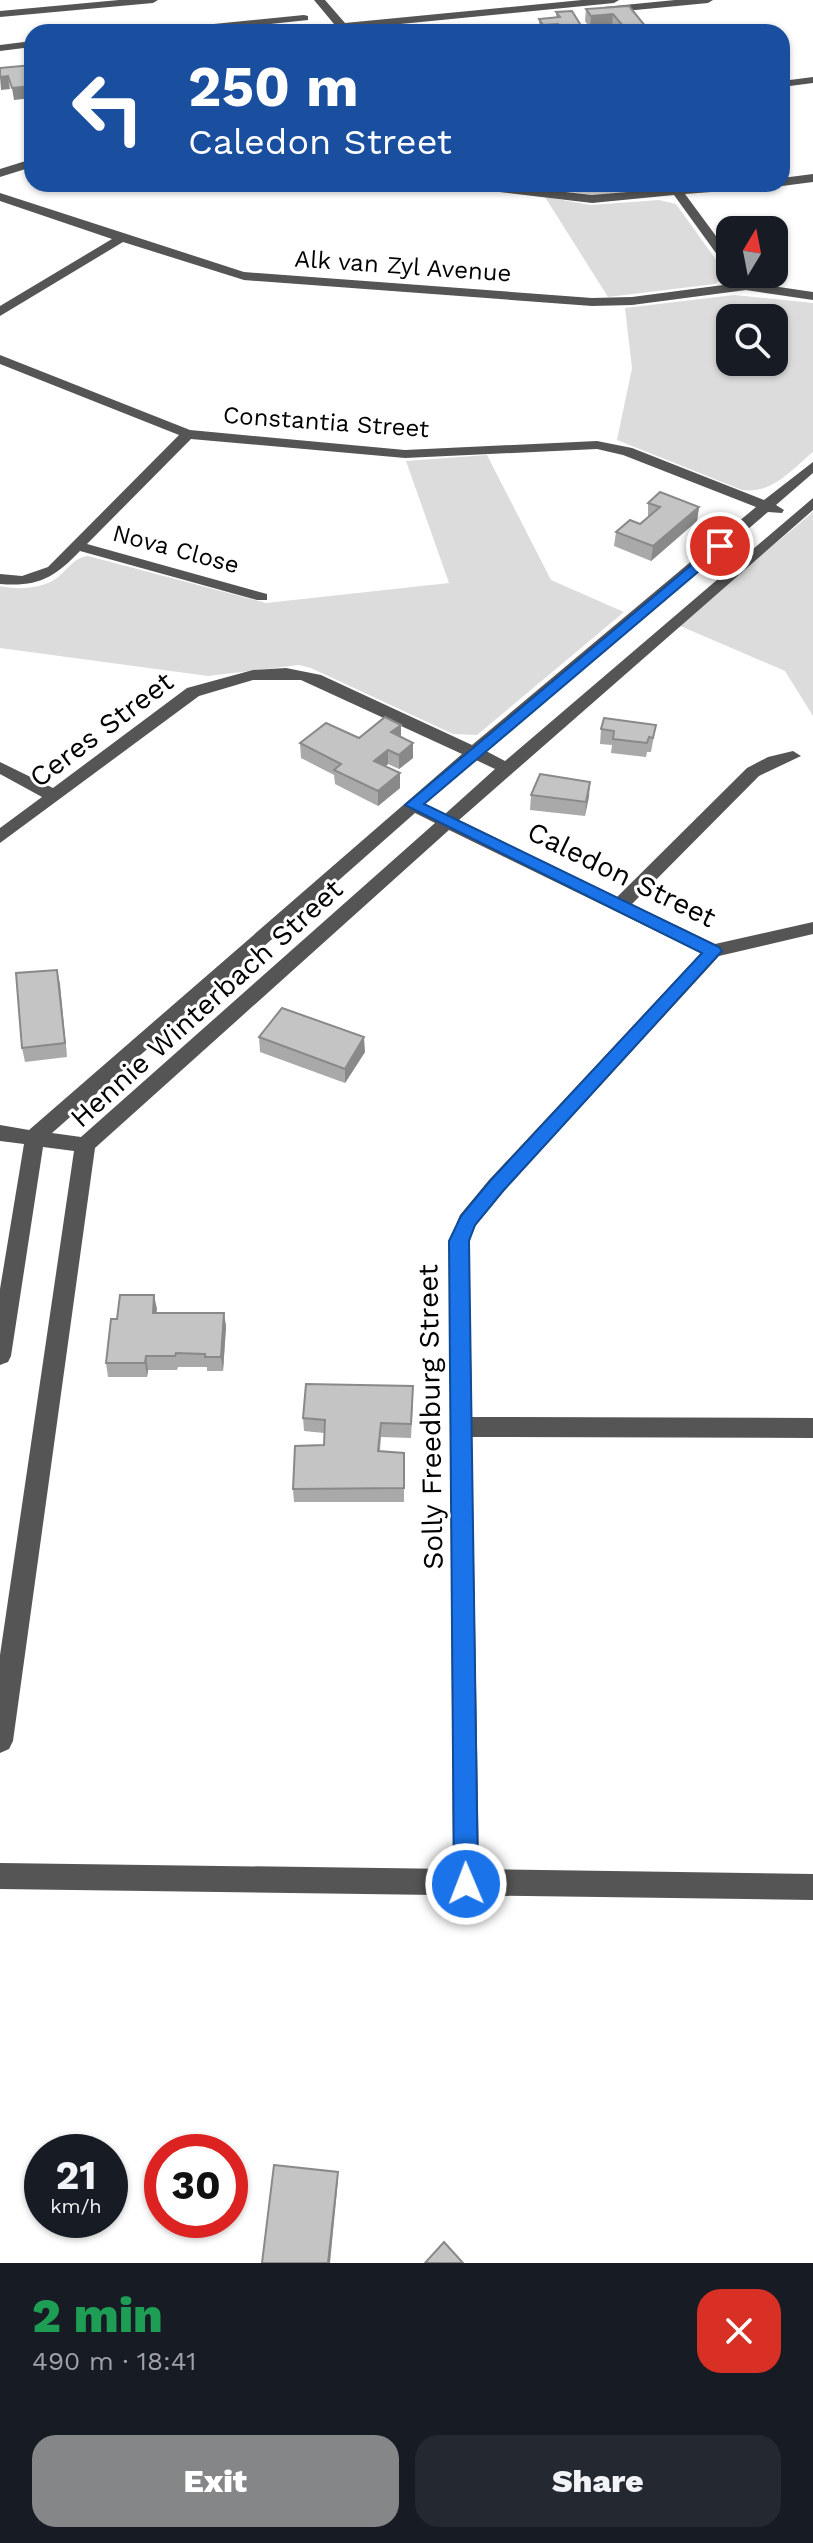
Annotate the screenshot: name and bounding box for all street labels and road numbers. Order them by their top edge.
street label: Alk van Zyl Avenue [294,244,512,288]
street label: Constantia Street [222,401,430,443]
street label: Nova Close [110,519,242,579]
street label: Ceres Street [23,665,180,794]
street label: Caledon Street [522,815,722,934]
street label: Hennie Winterbach Street [64,872,349,1134]
street label: Solly Freedburg Street [411,1264,450,1570]

